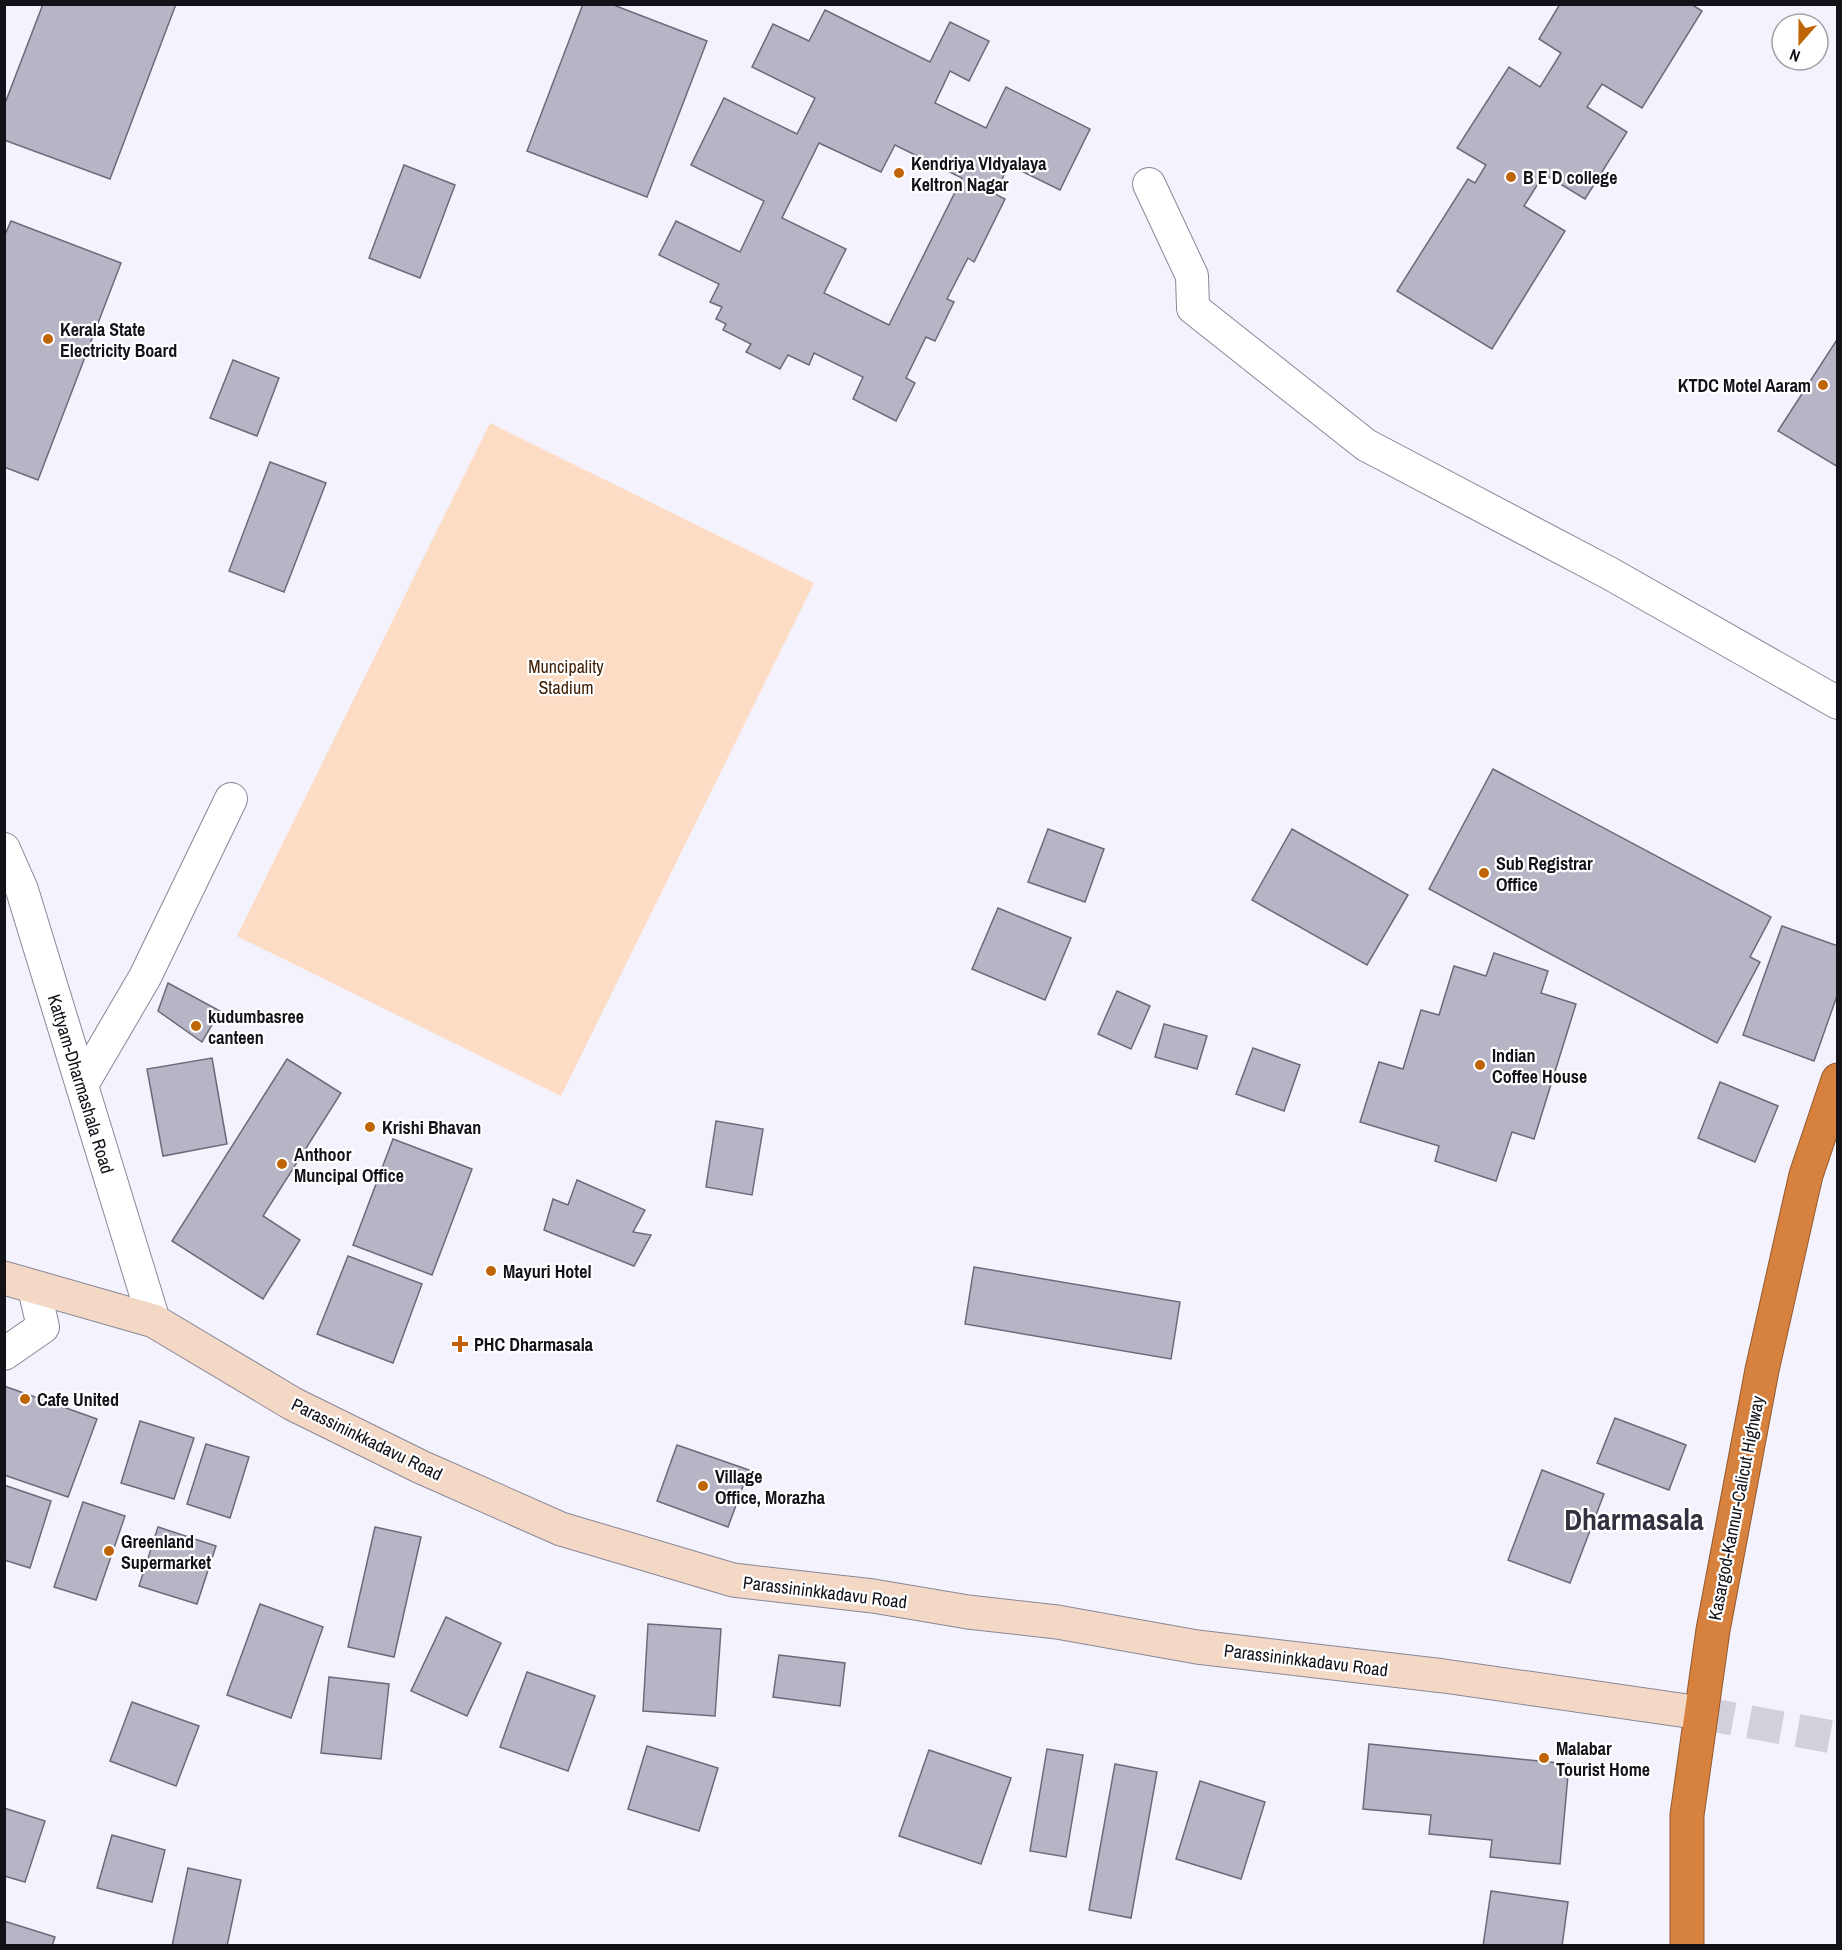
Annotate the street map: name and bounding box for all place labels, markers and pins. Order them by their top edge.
place label: Kendriya VIdyalaya Keltron Nagar [911,151,1047,197]
place label: B E D college [1523,165,1617,190]
marker: Kendriya VIdyalaya Keltron Nagar [892,166,906,180]
marker: B E D college [1504,170,1518,184]
place label: Kerala State Electricity Board [60,317,177,363]
marker: Kerala State Electricity Board [41,332,55,346]
place label: KTDC Motel Aaram [1678,373,1811,398]
marker: KTDC Motel Aaram [1816,378,1830,392]
place label: Sub Registrar Office [1496,851,1593,897]
marker: Sub Registrar Office [1477,866,1491,880]
place label: kudumbasree canteen [208,1004,304,1050]
marker: kudumbasree canteen [189,1019,203,1033]
place label: Indian Coffee House [1492,1043,1587,1089]
marker: Indian Coffee House [1473,1058,1487,1072]
place label: Krishi Bhavan [382,1115,481,1140]
marker: Krishi Bhavan [363,1120,377,1134]
place label: Anthoor Muncipal Office [294,1142,404,1188]
marker: Anthoor Muncipal Office [275,1157,289,1171]
place label: Mayuri Hotel [503,1259,592,1284]
marker: Mayuri Hotel [484,1264,498,1278]
place label: PHC Dharmasala [474,1332,594,1357]
marker: PHC Dharmasala [451,1335,469,1353]
place label: Cafe United [37,1387,119,1412]
marker: Cafe United [18,1392,32,1406]
place label: Village Office, Morazha [715,1464,826,1510]
marker: Village Office, Morazha [696,1479,710,1493]
place label: Greenland Supermarket [121,1529,211,1575]
marker: Greenland Supermarket [102,1544,116,1558]
place label: Malabar Tourist Home [1556,1736,1650,1782]
marker: Malabar Tourist Home [1537,1751,1551,1765]

